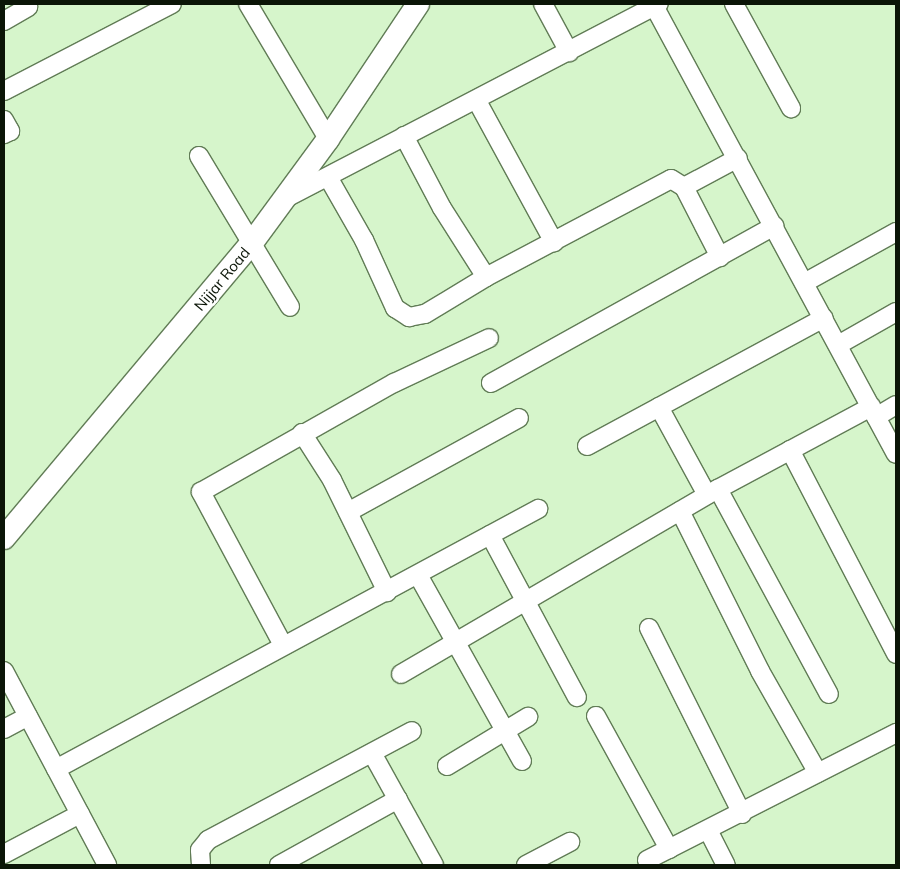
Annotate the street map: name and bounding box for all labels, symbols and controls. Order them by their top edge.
street label: Nijjar Road [190,244,254,314]

